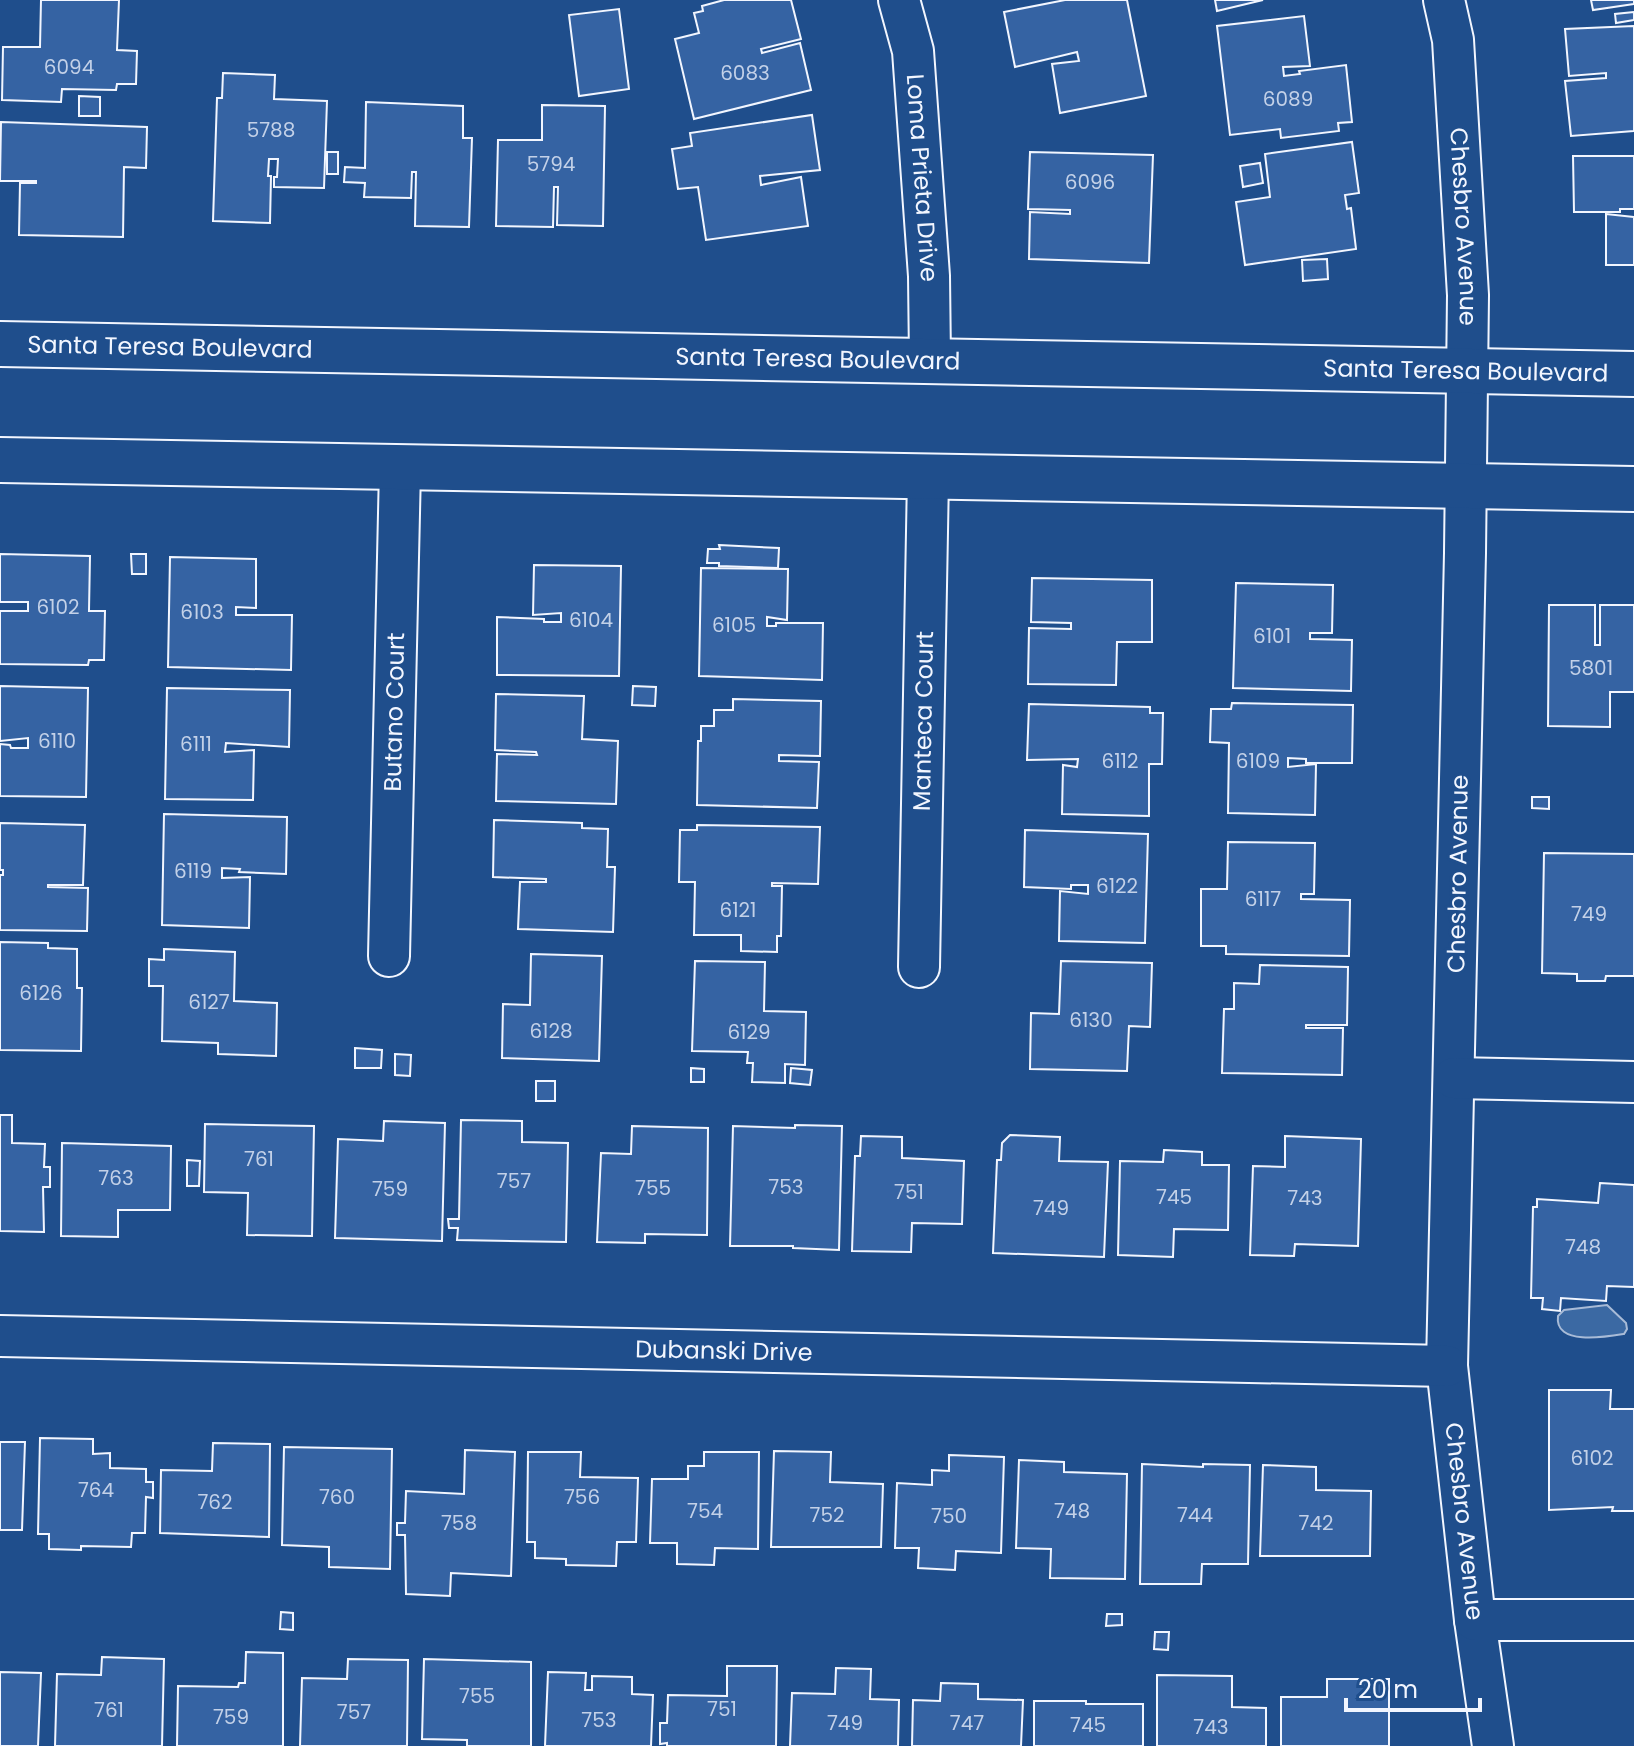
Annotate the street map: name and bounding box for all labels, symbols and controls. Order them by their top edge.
house number: 6094 [44,53,94,81]
house number: 6083 [720,59,770,87]
street label: Loma Prieta Drive [899,73,946,283]
house number: 6089 [1263,85,1313,113]
house number: 5788 [247,116,295,144]
street label: Chesbro Avenue [1442,127,1485,326]
house number: 5794 [527,150,575,178]
house number: 6096 [1065,168,1115,196]
street label: Santa Teresa Boulevard [27,328,313,366]
street label: Santa Teresa Boulevard [675,339,961,378]
street label: Santa Teresa Boulevard [1323,351,1609,390]
house number: 6102 [36,593,80,621]
house number: 6103 [180,598,224,626]
house number: 6104 [569,606,613,634]
house number: 6105 [712,611,756,639]
house number: 6101 [1253,622,1291,650]
street label: Manteca Court [905,631,941,811]
street label: Butano Court [376,632,412,792]
house number: 5801 [1569,654,1613,682]
house number: 6110 [38,727,76,755]
house number: 6111 [180,730,212,758]
house number: 6112 [1102,747,1139,775]
house number: 6109 [1236,747,1280,775]
street label: Chesbro Avenue [1439,775,1476,973]
house number: 6119 [174,857,212,885]
house number: 6122 [1096,872,1138,900]
house number: 6117 [1245,885,1281,913]
house number: 6121 [720,896,757,924]
house number: 749 [1571,900,1607,928]
house number: 6126 [19,979,63,1007]
house number: 6127 [188,988,230,1016]
house number: 6130 [1069,1006,1113,1034]
house number: 6128 [529,1017,573,1045]
house number: 6129 [727,1018,771,1046]
house number: 761 [244,1145,274,1173]
house number: 763 [98,1164,134,1192]
house number: 757 [497,1167,531,1195]
house number: 753 [768,1173,804,1201]
house number: 755 [635,1174,671,1202]
house number: 759 [372,1175,408,1203]
house number: 751 [894,1178,924,1206]
house number: 745 [1156,1183,1192,1211]
house number: 743 [1287,1184,1323,1212]
house number: 749 [1033,1194,1069,1222]
house number: 748 [1565,1233,1601,1261]
street label: Dubanski Drive [635,1332,813,1369]
street label: Chesbro Avenue [1437,1421,1492,1622]
house number: 6102 [1570,1444,1614,1472]
house number: 764 [78,1476,114,1504]
house number: 760 [319,1483,355,1511]
house number: 756 [564,1483,600,1511]
house number: 762 [197,1488,233,1516]
house number: 754 [687,1497,723,1525]
house number: 748 [1054,1497,1090,1525]
house number: 752 [810,1501,844,1529]
house number: 744 [1177,1501,1213,1529]
house number: 750 [931,1502,967,1530]
house number: 758 [441,1509,477,1537]
house number: 742 [1299,1509,1334,1537]
scale bar [1346,1662,1480,1712]
text: 20 m [1358,1673,1418,1706]
house number: 755 [459,1682,495,1710]
house number: 751 [707,1695,737,1723]
house number: 761 [94,1696,124,1724]
house number: 757 [337,1698,371,1726]
house number: 759 [213,1703,249,1731]
house number: 753 [581,1706,617,1734]
house number: 749 [827,1709,863,1737]
house number: 747 [950,1709,984,1737]
house number: 745 [1070,1711,1106,1739]
house number: 743 [1193,1713,1229,1741]

